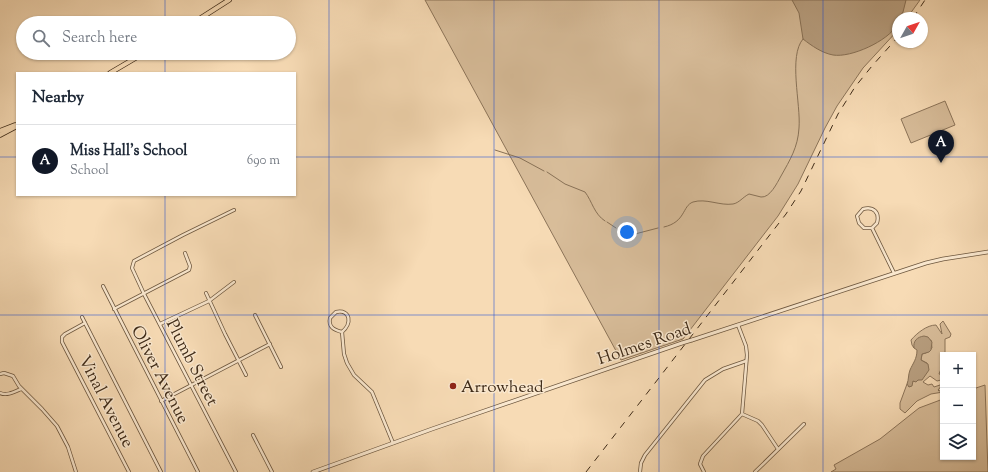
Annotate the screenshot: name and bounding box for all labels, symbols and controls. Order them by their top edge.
north arrow [892,12,928,48]
search box [16,16,296,60]
icon: search [30,27,52,49]
text: Search here [62,28,137,49]
text: Nearby [32,86,84,110]
pin: A [928,130,954,163]
text: Miss Hall's School [70,141,187,162]
text: A [40,152,50,170]
text: 690 m [247,152,280,170]
text: School [70,162,109,180]
your location [617,222,637,242]
street label: Plumb Street [159,315,223,411]
street label: Holmes Road [595,318,695,372]
street label: Oliver Avenue [124,322,194,428]
street label: Vinal Avenue [72,352,139,452]
map controls [940,352,976,460]
button: + [940,352,976,388]
place label: Arrowhead [461,376,544,400]
marker: Arrowhead [448,381,458,391]
button: − [940,388,976,424]
button: layers [940,424,976,460]

